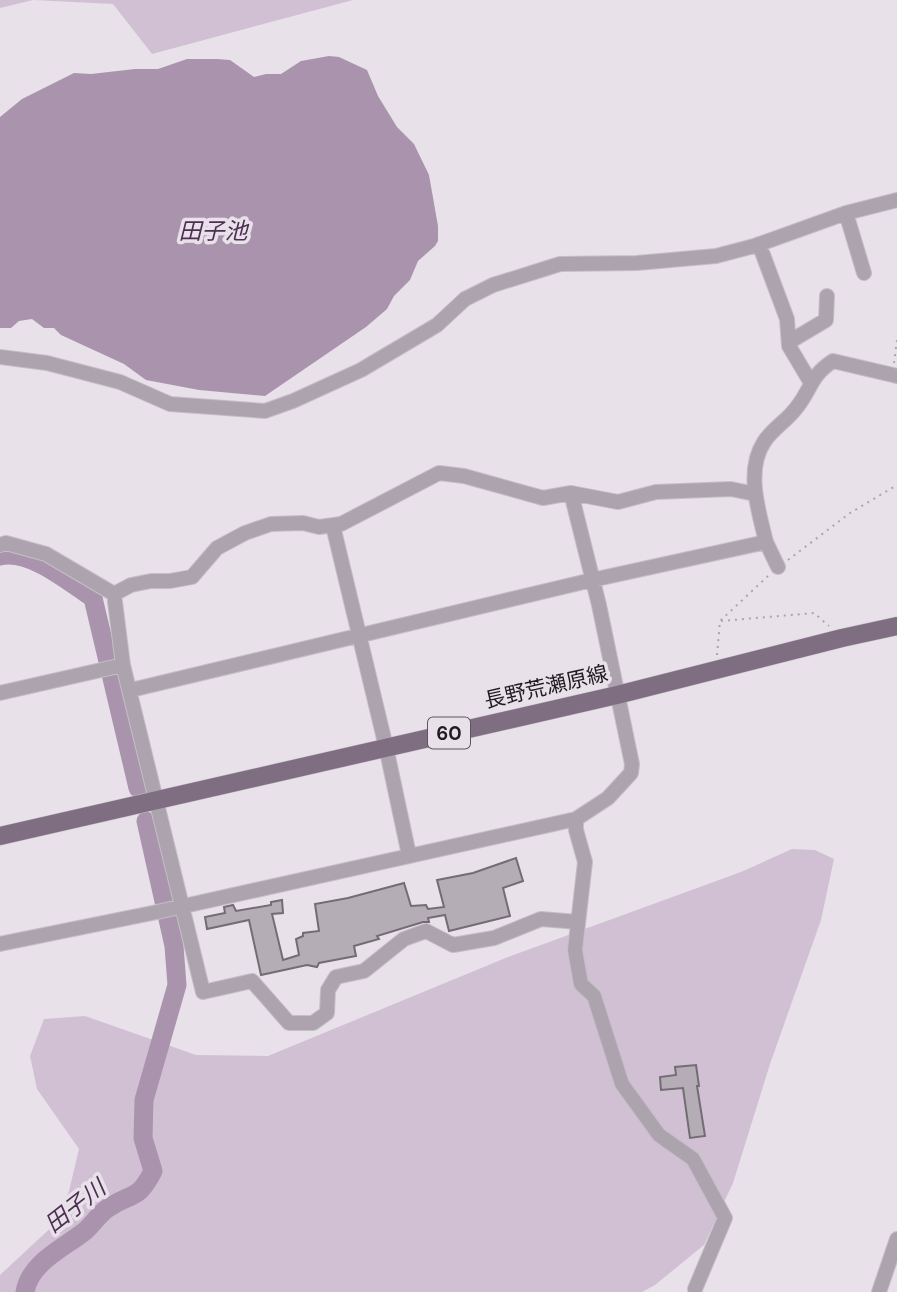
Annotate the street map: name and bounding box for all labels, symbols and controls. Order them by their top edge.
water label: 田子池 [179,216,250,246]
street label: 長野荒瀬原線 [481,659,611,715]
road number: 60 [428,718,470,748]
water label: 田子川 [39,1171,114,1239]

